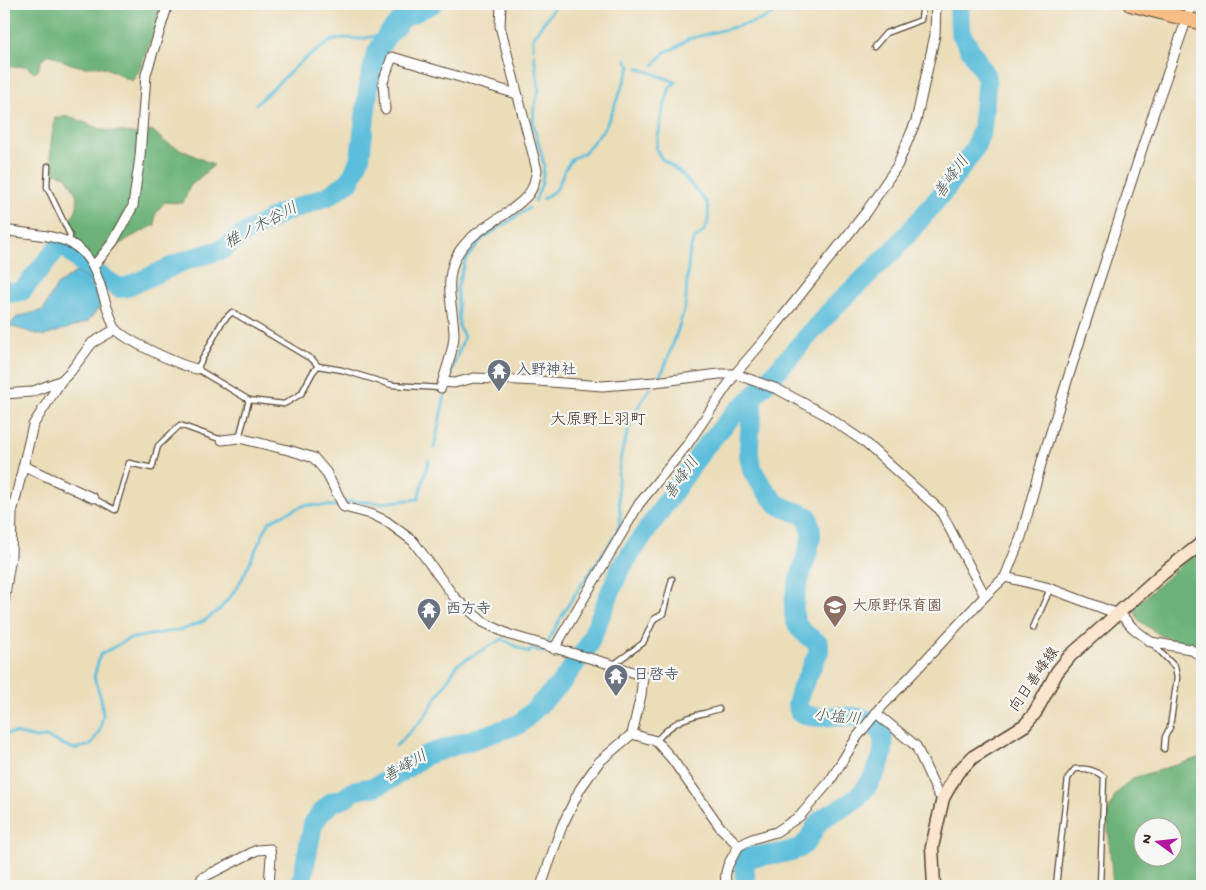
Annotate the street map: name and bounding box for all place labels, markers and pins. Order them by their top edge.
temple icon: 入野神社 [486,358,512,392]
place label: 入野神社 [516,361,576,380]
school or university icon: 大原野保育園 [822,594,848,628]
temple icon: 西方寺 [416,597,442,631]
place label: 大原野保育園 [852,597,942,616]
place label: 西方寺 [446,600,491,619]
temple icon: 日啓寺 [603,663,629,697]
place label: 日啓寺 [634,666,679,685]

